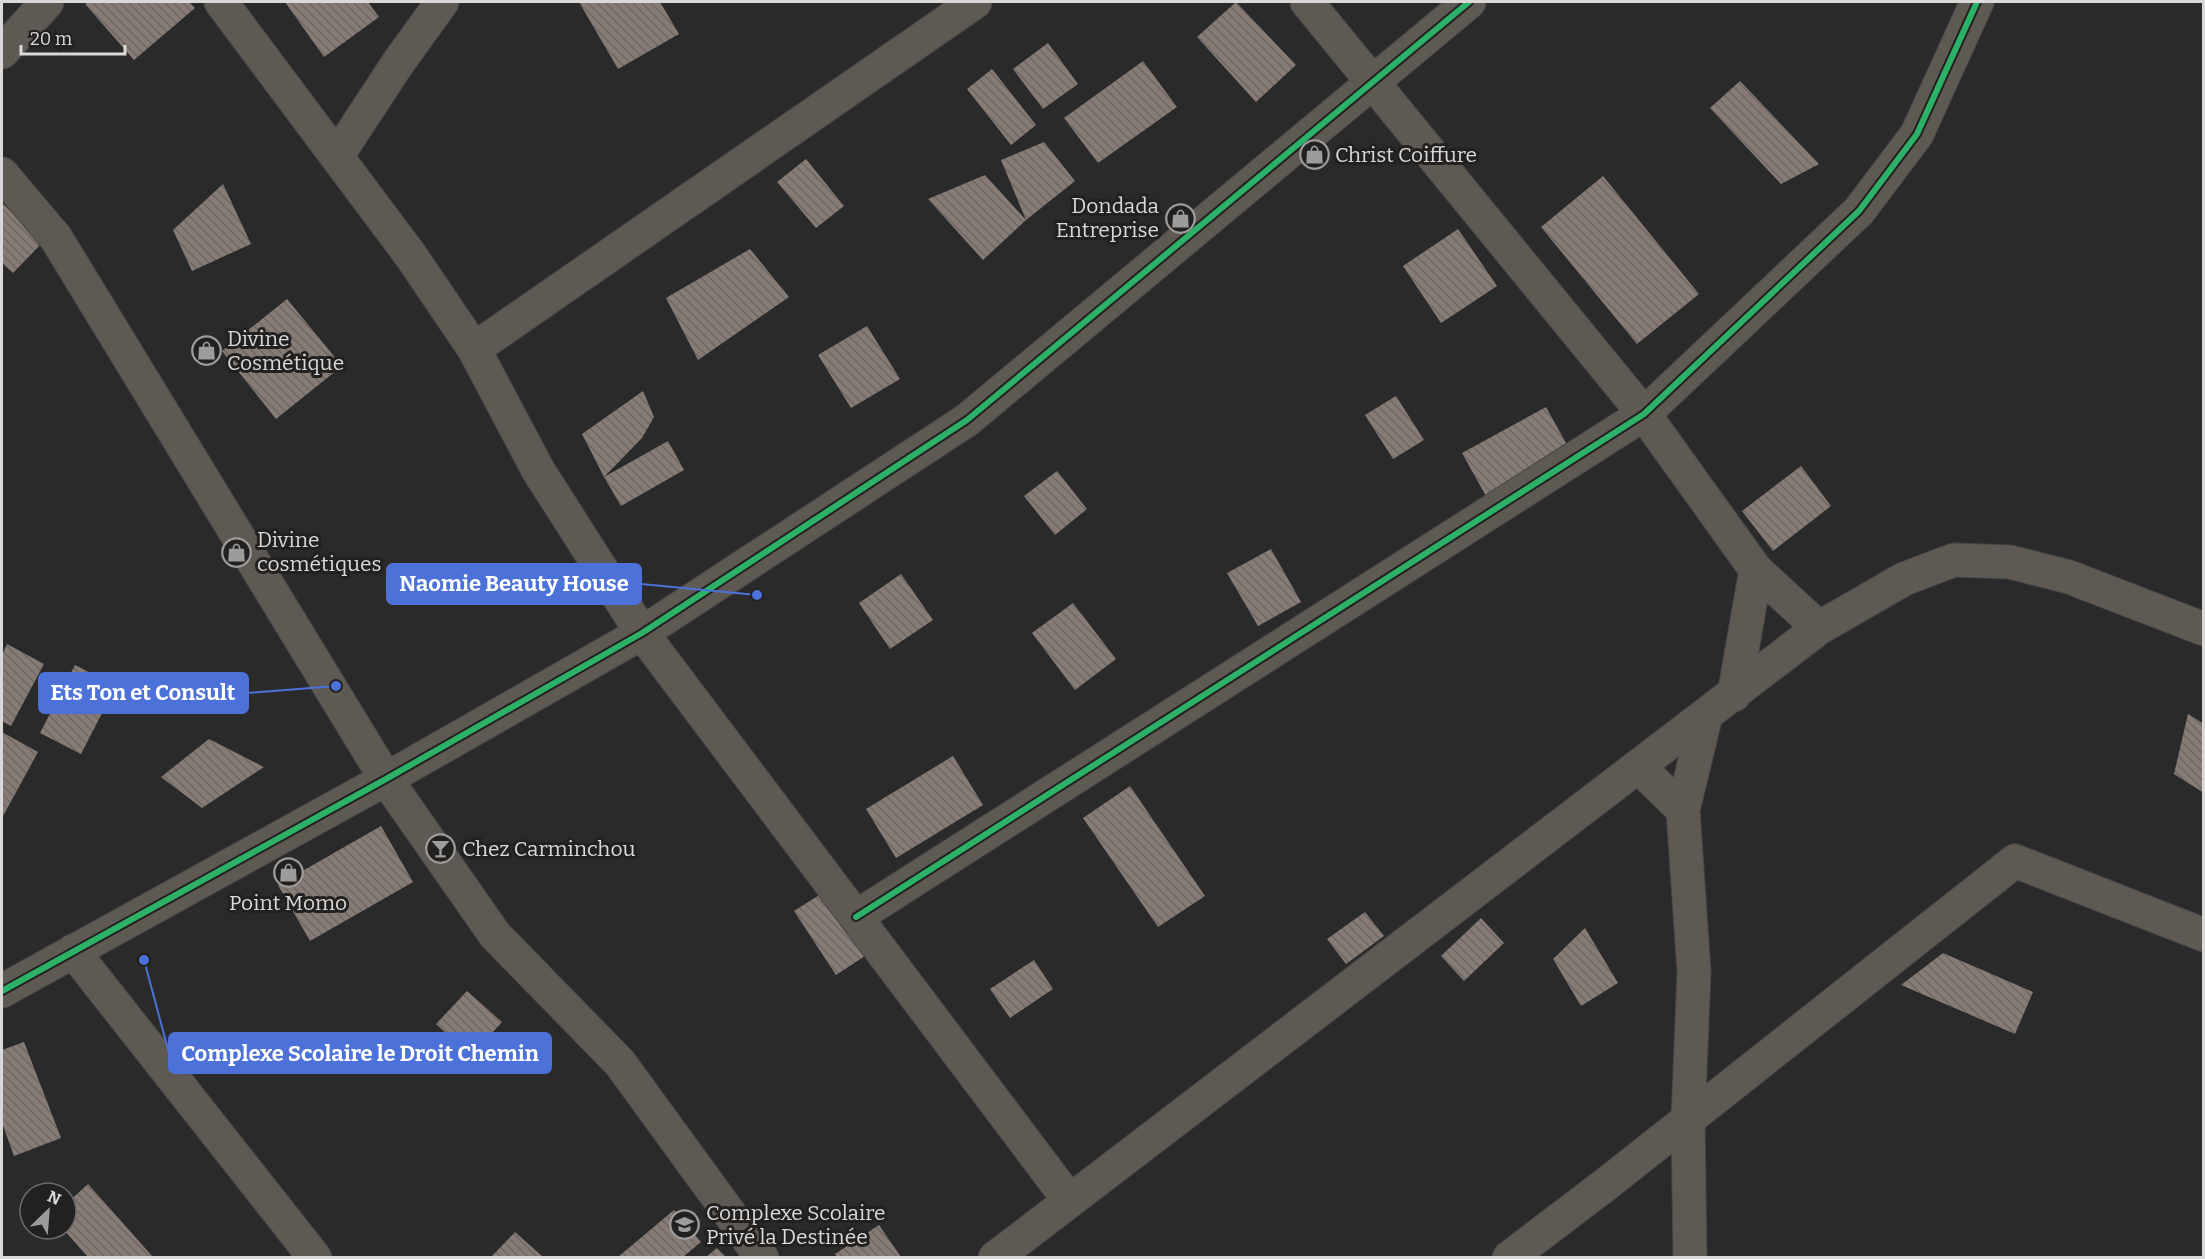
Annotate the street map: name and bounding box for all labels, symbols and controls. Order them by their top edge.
scale bar [21,18,124,56]
text: 20 m [30,28,72,50]
shop icon: Christ Coiffure [1298,139,1330,171]
place label: Christ Coiffure [1335,142,1477,168]
place label: Dondada Entreprise [1056,193,1159,243]
shop icon: Dondada Entreprise [1164,202,1196,234]
place label: Divine Cosmétique [227,326,344,376]
shop icon: Divine Cosmétique [190,335,222,367]
place label: Divine cosmétiques [257,527,382,577]
shop icon: Divine cosmétiques [220,536,252,568]
callout: Naomie Beauty House [387,564,641,604]
text: Naomie Beauty House [399,570,629,597]
callout: Ets Ton et Consult [39,673,248,713]
text: Ets Ton et Consult [50,679,236,706]
bar icon: Chez Carminchou [425,833,457,865]
place label: Chez Carminchou [462,836,636,862]
shop icon: Point Momo [272,856,304,888]
place label: Point Momo [229,890,347,916]
callout: Complexe Scolaire le Droit Chemin [169,1033,551,1073]
text: Complexe Scolaire le Droit Chemin [181,1040,539,1067]
north arrow [18,1181,78,1241]
text: N [45,1187,64,1209]
place label: Complexe Scolaire Privé la Destinée [706,1200,886,1250]
school or university icon: Complexe Scolaire Privé la Destinée [669,1209,701,1241]

